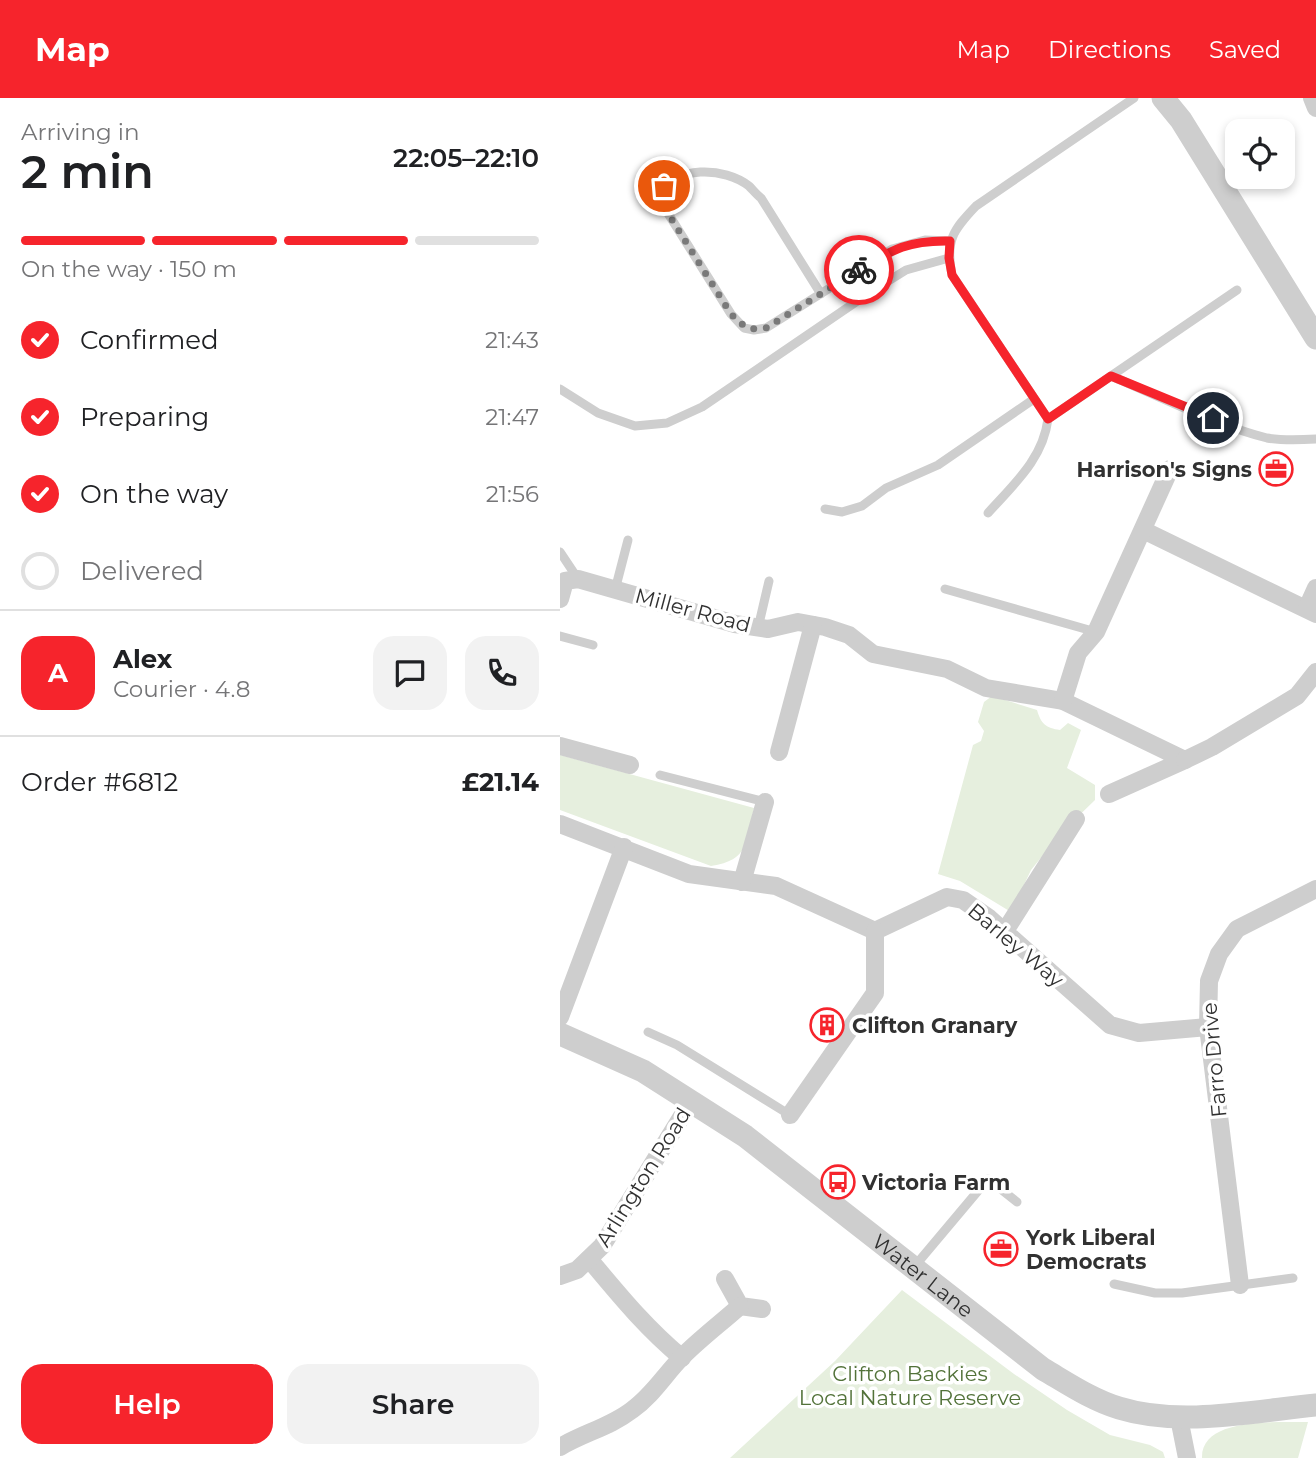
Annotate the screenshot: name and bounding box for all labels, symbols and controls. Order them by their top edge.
text: Map [35,29,110,69]
text: Map [957,35,1010,64]
text: Directions [1048,35,1171,64]
text: Saved [1209,35,1281,64]
text: Arriving in [21,118,140,146]
map controls [1225,119,1295,189]
button: locate [1225,119,1295,189]
text: 22:05–22:10 [393,142,539,174]
text: 2 min [21,143,154,200]
pin [634,156,694,216]
icon: bag [645,167,683,205]
courier [824,235,894,305]
icon: bike [840,251,878,289]
text: On the way · 150 m [21,255,237,283]
icon: check [21,321,59,359]
text: Confirmed [80,324,219,356]
text: 21:43 [485,326,539,354]
pin [1183,388,1243,448]
icon: check [21,398,59,436]
icon: home [1194,399,1232,437]
text: Preparing [80,401,209,433]
text: 21:47 [485,403,539,431]
office icon: Harrison's Signs [1257,450,1295,488]
place label: Harrison's Signs [1076,457,1252,482]
icon: check [21,475,59,513]
text: On the way [80,478,228,510]
text: 21:56 [486,480,539,508]
text: Delivered [80,555,204,587]
street label: Miller Road [633,583,753,637]
button: chat [373,636,447,710]
button: phone [465,636,539,710]
text: Alex [113,643,172,675]
text: A [48,657,68,689]
text: Courier · 4.8 [113,675,250,703]
text: Order #6812 [21,766,178,798]
text: £21.14 [462,766,539,798]
street label: Barley Way [963,898,1069,993]
street label: Farro Drive [1197,1001,1231,1119]
building icon: Clifton Granary [808,1006,846,1044]
place label: Clifton Granary [852,1013,1018,1038]
street label: Arlington Road [590,1103,696,1251]
bus stop icon: Victoria Farm [819,1163,857,1201]
place label: Victoria Farm [861,1170,1010,1195]
place label: York Liberal Democrats [1025,1225,1156,1274]
street label: Water Lane [868,1228,979,1322]
office icon: York Liberal Democrats [982,1230,1020,1268]
park label: Clifton Backies Local Nature Reserve [799,1361,1021,1410]
button: Help [21,1364,273,1444]
button: Share [287,1364,539,1444]

